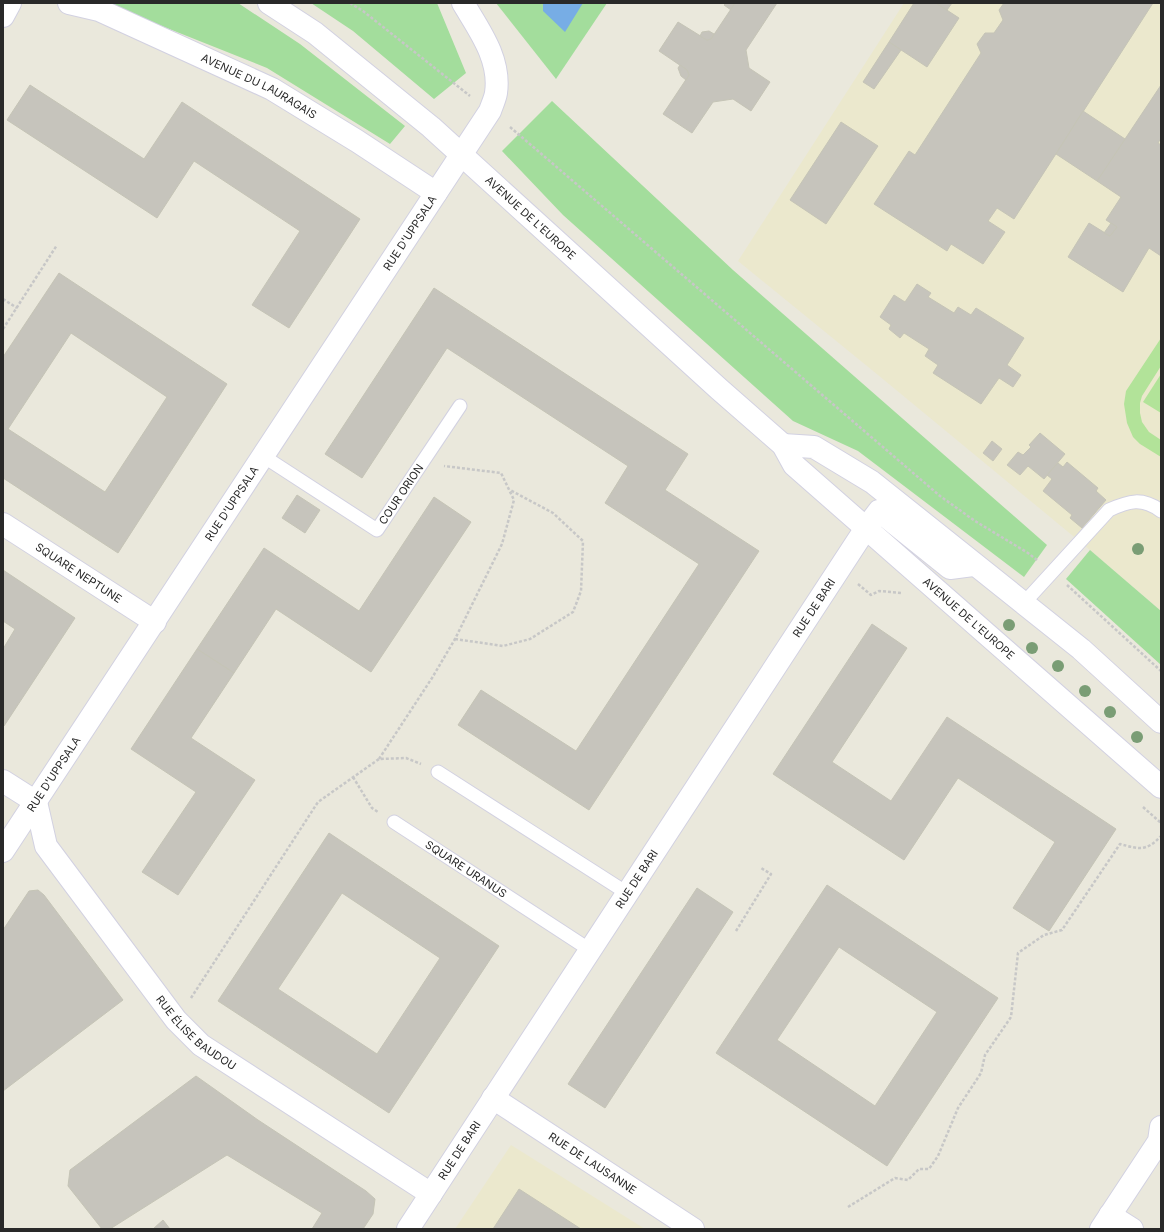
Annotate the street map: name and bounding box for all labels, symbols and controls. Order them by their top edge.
street label: AVENUE DU LAURAGAIS [199,51,319,122]
street label: AVENUE DE L'EUROPE [483,173,579,262]
street label: RUE D'UPPSALA [380,192,440,273]
street label: COUR ORION [376,461,426,527]
street label: RUE D'UPPSALA [202,463,262,544]
street label: SQUARE NEPTUNE [33,540,124,606]
street label: AVENUE DE L'EUROPE [920,574,1018,662]
street label: RUE DE BARI [790,576,838,640]
street label: RUE D'UPPSALA [24,734,84,814]
street label: SQUARE URANUS [423,837,509,901]
street label: RUE DE BARI [612,847,661,911]
street label: RUE ÉLISE BAUDOU [153,993,239,1073]
street label: RUE DE BARI [435,1118,484,1182]
street label: RUE DE LAUSANNE [546,1129,639,1197]

